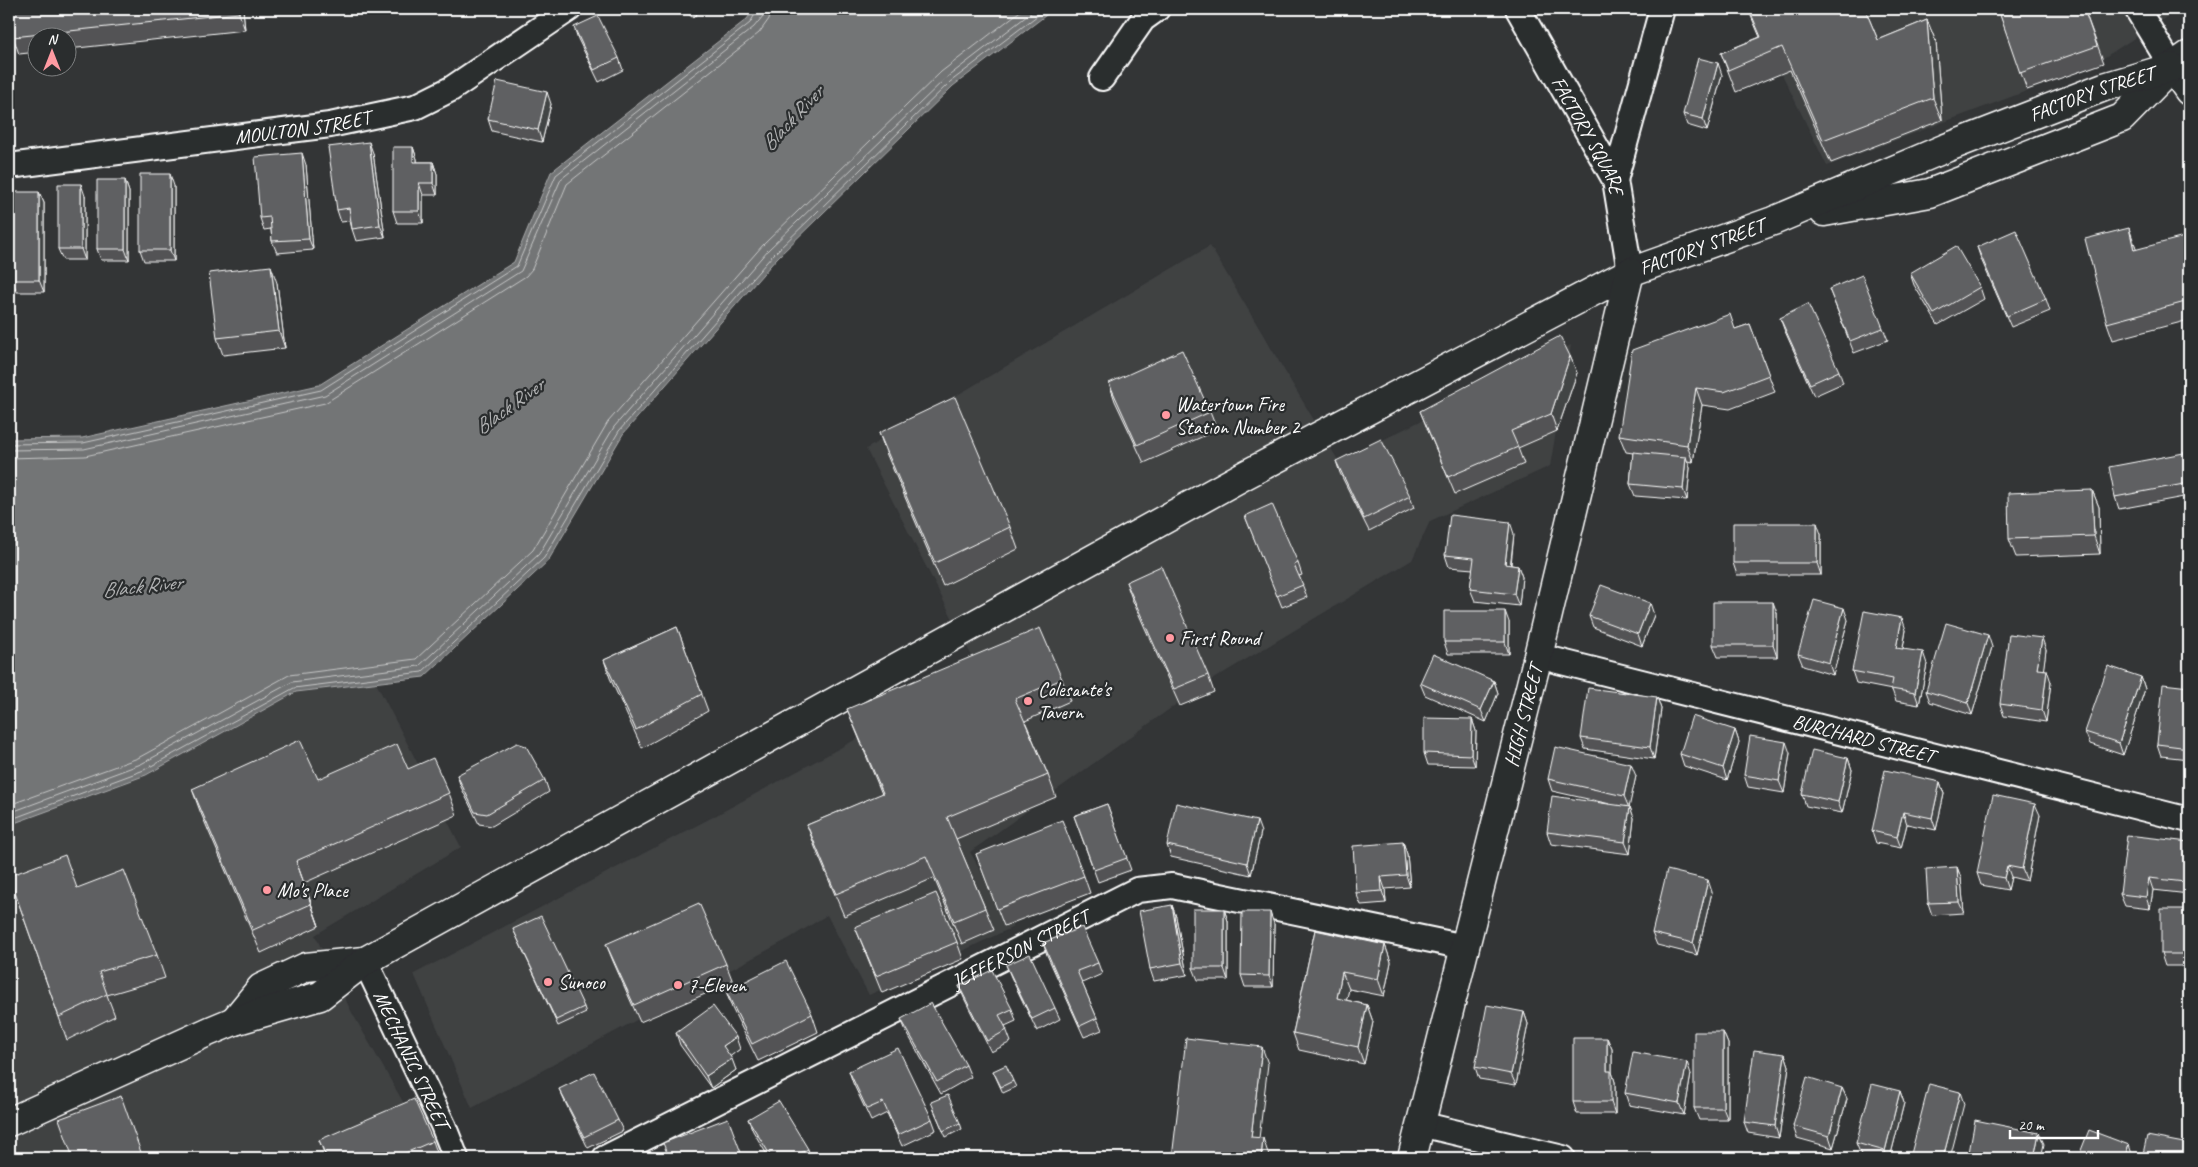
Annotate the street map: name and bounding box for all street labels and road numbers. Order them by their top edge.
street label: FACTORY STREET [2026,60,2162,128]
street label: FACTORY SQUARE [1546,72,1630,199]
street label: MOULTON STREET [233,104,377,150]
street label: FACTORY STREET [1636,211,1772,281]
street label: HIGH STREET [1499,659,1549,769]
street label: BURCHARD STREET [1790,709,1941,769]
street label: JEFFERSON STREET [947,902,1097,995]
street label: MECHANIC STREET [368,987,457,1137]

